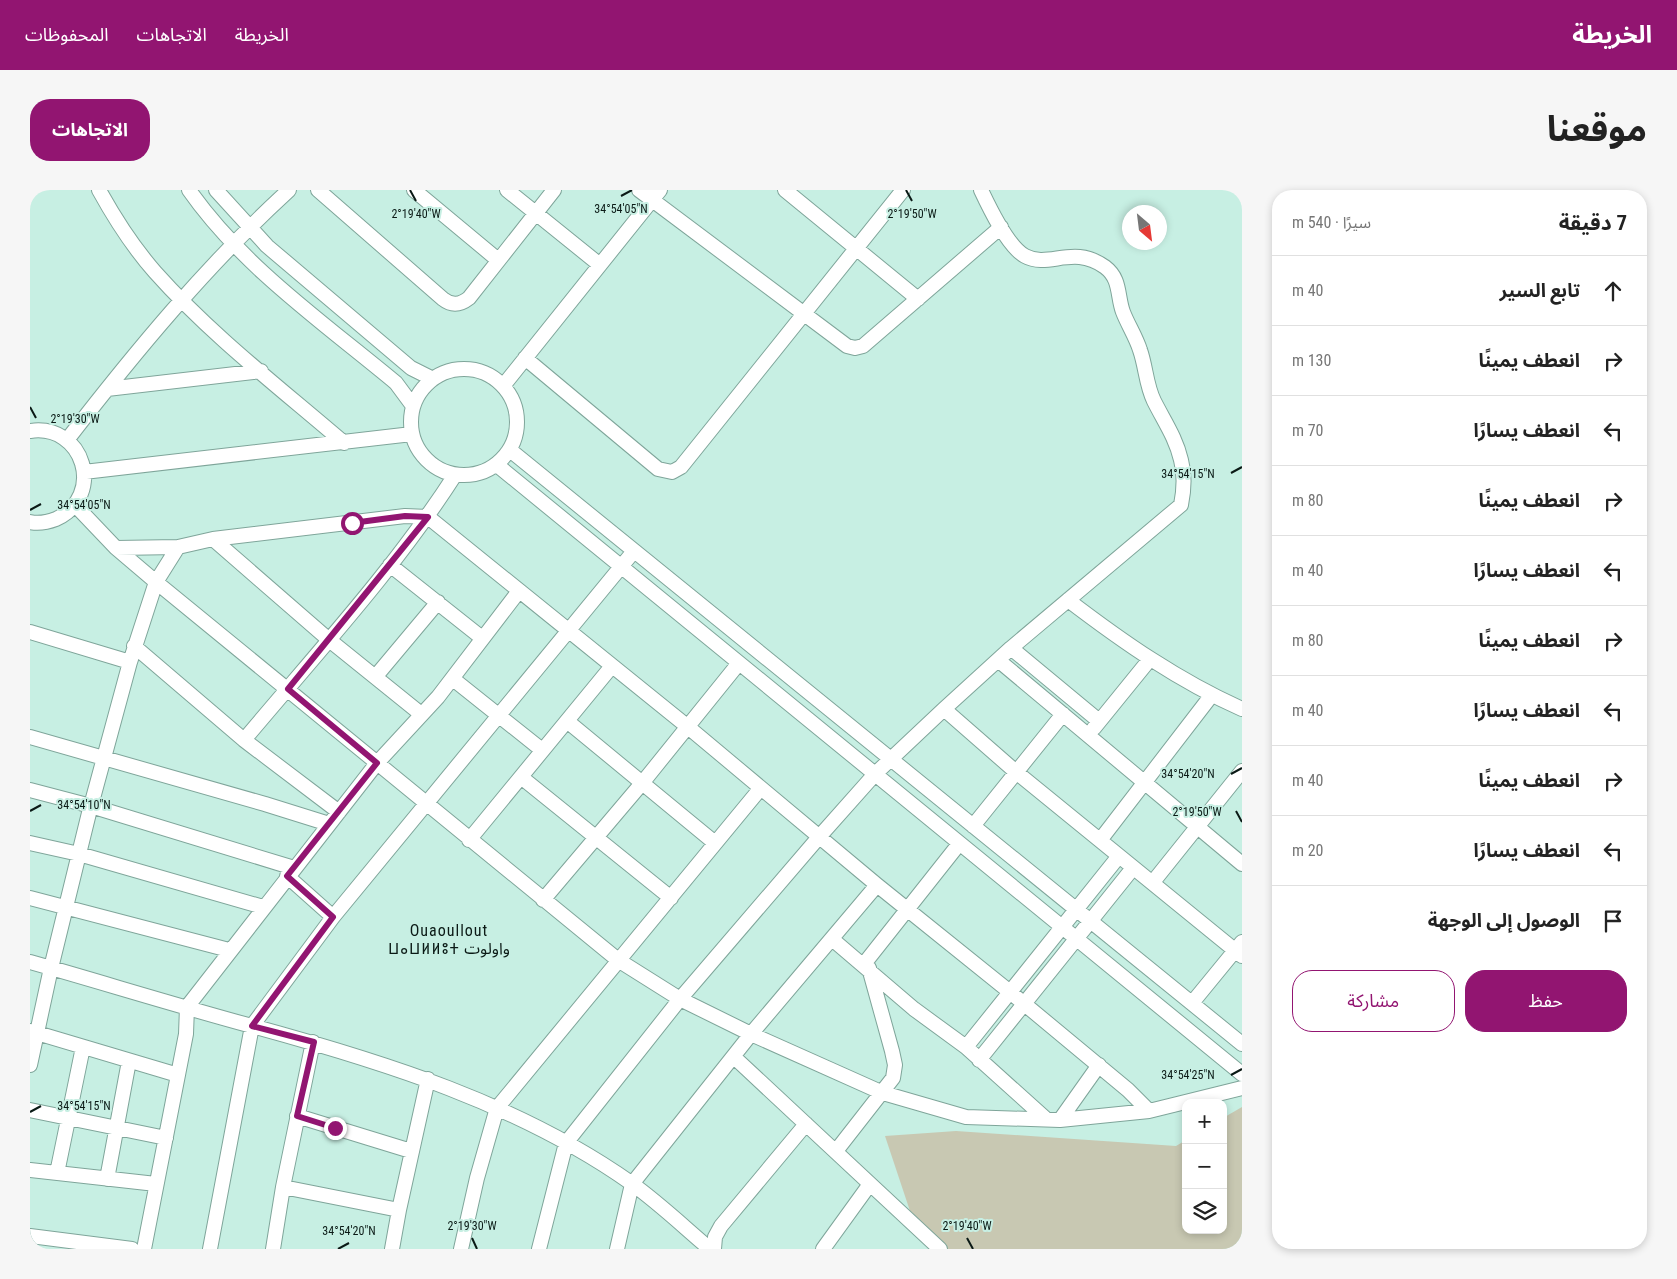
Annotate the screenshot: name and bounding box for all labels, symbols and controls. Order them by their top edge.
text: الخريطة [1572,21,1652,49]
text: المحفوظات [25,24,109,45]
text: الاتجاهات [137,24,207,45]
text: الخريطة [235,24,289,45]
button: الاتجاهات [30,99,150,161]
text: موقعنا [1547,109,1647,150]
text: 34°54'05"N [594,202,648,216]
north arrow [1122,205,1167,250]
text: 2°19'40"W [391,207,441,221]
text: 2°19'50"W [887,207,937,221]
text: 7 دقيقة [1559,211,1627,235]
text: سيرًا · 540 m [1292,213,1371,232]
icon: ahead [1599,277,1627,305]
text: تابع السير [1499,279,1580,302]
text: 40 m [1292,281,1324,300]
icon: right [1599,347,1627,375]
text: انعطف يمينًا [1478,349,1580,372]
text: 130 m [1292,351,1331,370]
text: 2°19'30"W [50,412,100,426]
icon: left [1599,417,1627,445]
text: انعطف يسارًا [1474,419,1580,442]
text: 70 m [1292,421,1324,440]
text: 34°54'15"N [1161,467,1215,481]
icon: right [1599,487,1627,515]
text: انعطف يمينًا [1478,489,1580,512]
text: 80 m [1292,491,1324,510]
text: 34°54'05"N [57,498,111,512]
route start [341,512,364,535]
icon: left [1599,557,1627,585]
text: انعطف يسارًا [1474,559,1580,582]
text: 40 m [1292,561,1324,580]
icon: right [1599,627,1627,655]
text: انعطف يمينًا [1478,629,1580,652]
text: 80 m [1292,631,1324,650]
icon: left [1599,697,1627,725]
text: انعطف يسارًا [1474,699,1580,722]
text: 40 m [1292,701,1324,720]
text: 34°54'20"N [1161,767,1215,781]
icon: right [1599,767,1627,795]
text: انعطف يمينًا [1478,769,1580,792]
text: 40 m [1292,771,1324,790]
text: 34°54'10"N [57,798,111,812]
text: 2°19'50"W [1172,805,1222,819]
icon: left [1599,837,1627,865]
text: انعطف يسارًا [1474,839,1580,862]
text: 20 m [1292,841,1324,860]
icon: arrive [1599,907,1627,935]
text: الوصول إلى الوجهة [1428,909,1580,932]
district label: Ouaoullout ⵡⴰⵡⵍⵍⵓⵜ واولوت [388,921,510,958]
button: مشاركة [1292,970,1455,1032]
button: حفظ [1465,970,1627,1032]
text: 34°54'25"N [1161,1068,1215,1082]
text: 34°54'15"N [57,1099,111,1113]
map controls [1182,1099,1227,1234]
button: + [1182,1099,1227,1144]
route end [324,1117,347,1140]
button: − [1182,1144,1227,1189]
button: layers [1182,1189,1227,1234]
text: 2°19'30"W [447,1219,497,1233]
text: 2°19'40"W [942,1219,992,1233]
text: 34°54'20"N [322,1224,376,1238]

